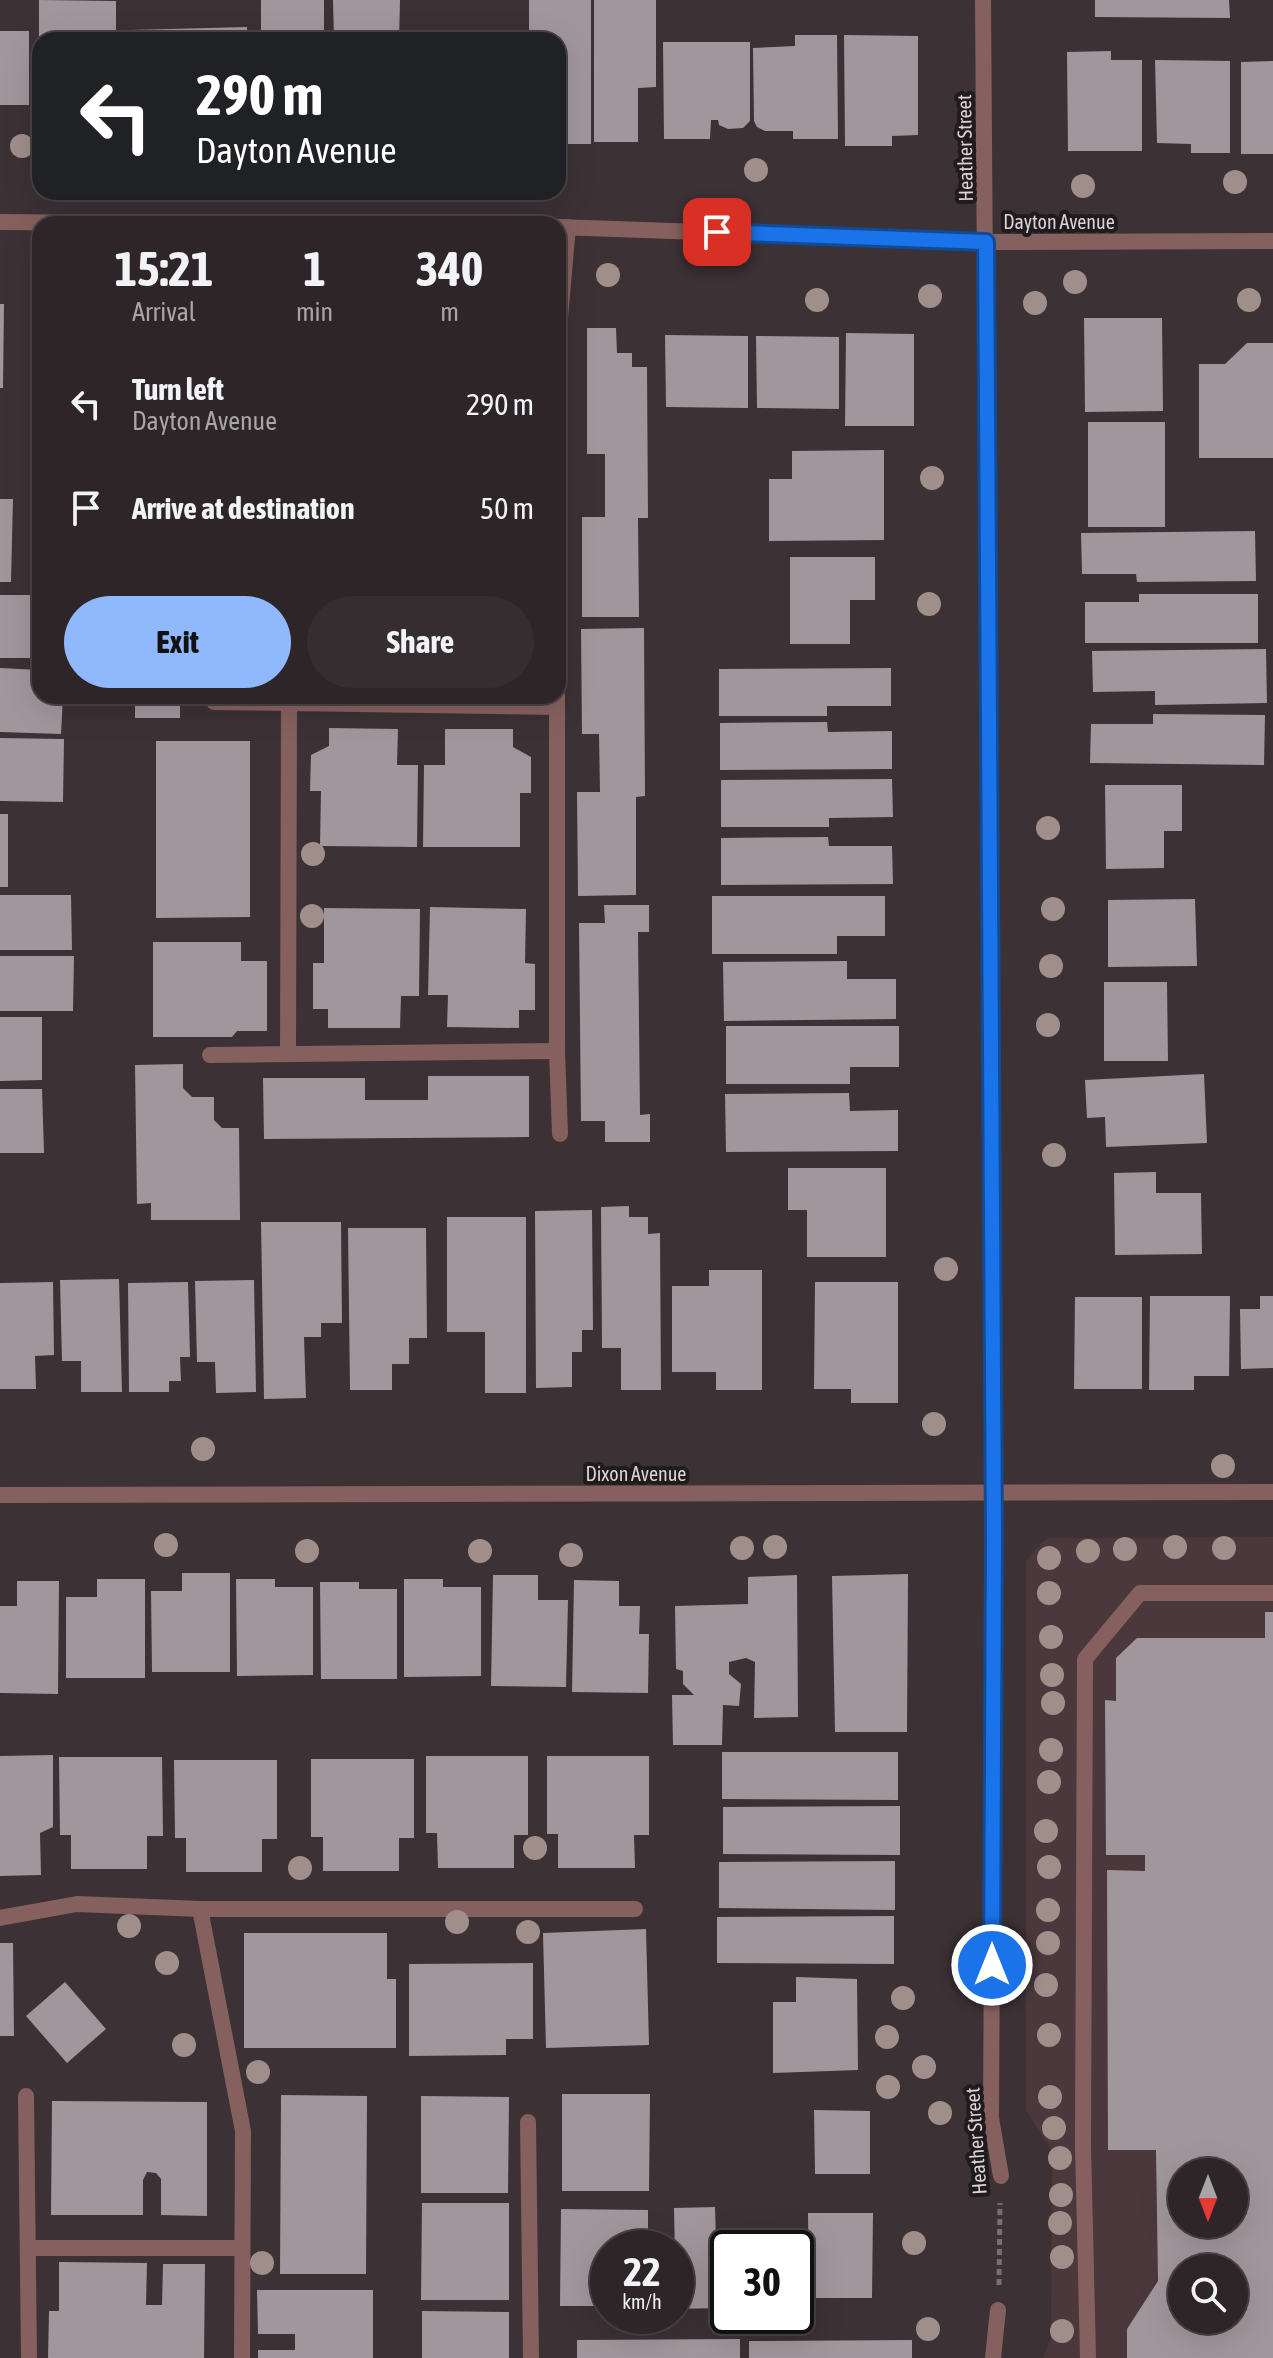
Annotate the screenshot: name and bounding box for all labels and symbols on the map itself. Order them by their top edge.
street label: Heather Street [952,94,977,202]
pin [683,198,751,266]
street label: Dayton Avenue [1003,210,1115,233]
street label: Dixon Avenue [586,1462,686,1485]
position arrow [950,1923,1034,2007]
street label: Heather Street [960,2087,991,2195]
north arrow [1168,2158,1248,2238]
speed limit sign: 30 [710,2230,814,2334]

